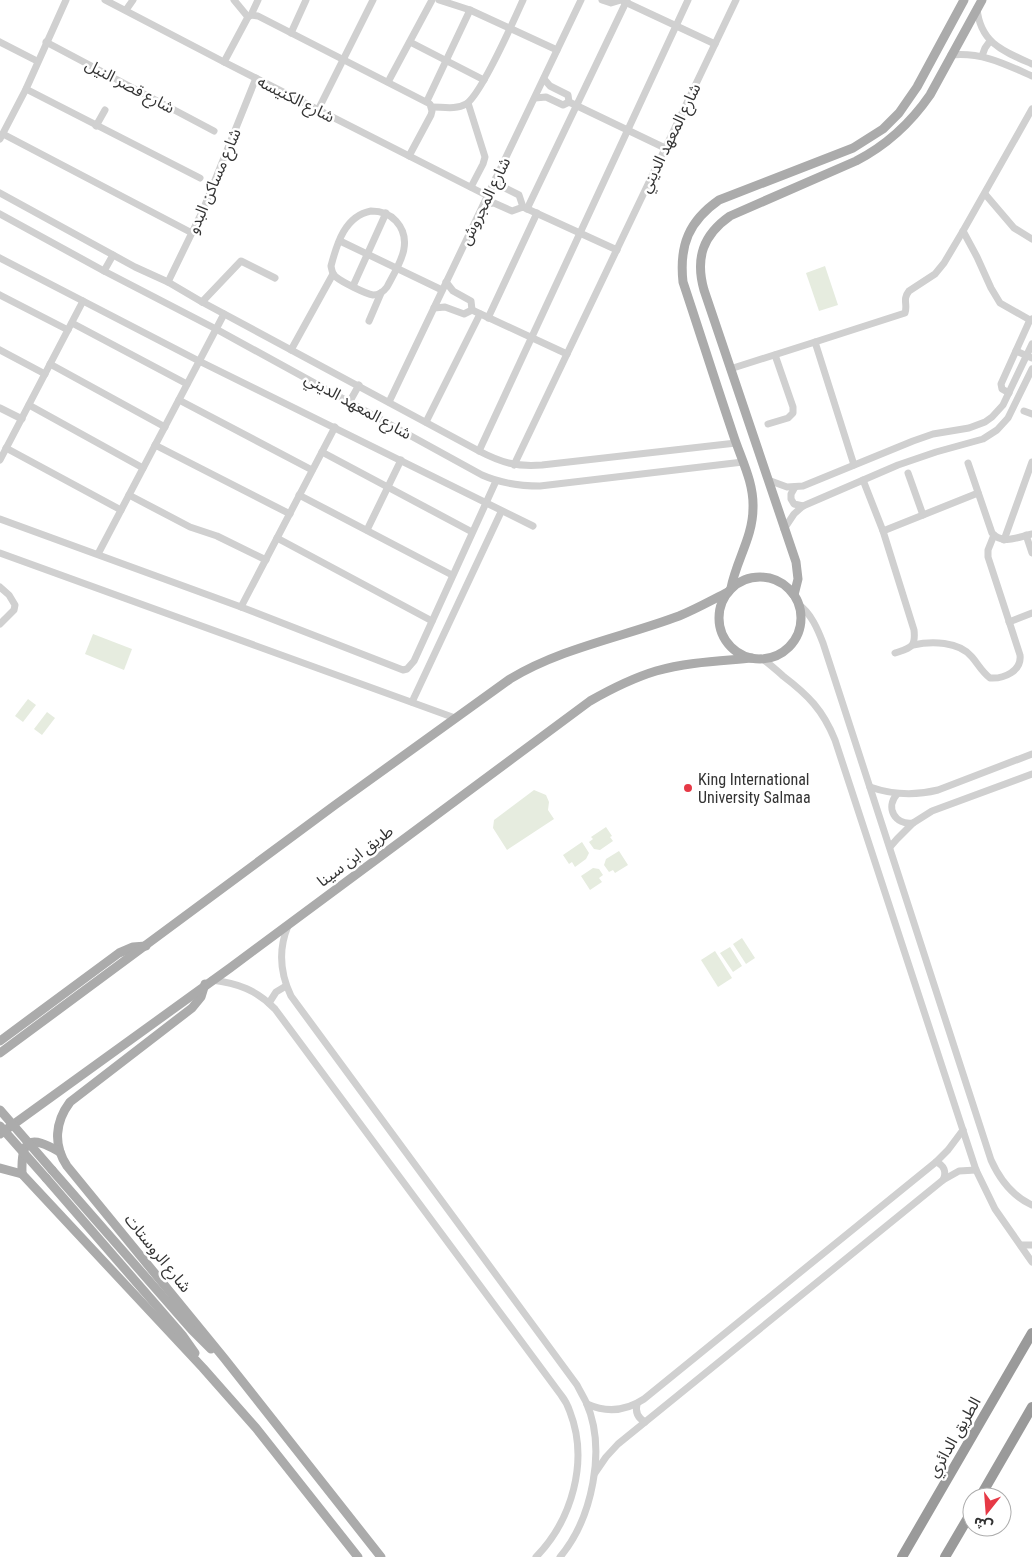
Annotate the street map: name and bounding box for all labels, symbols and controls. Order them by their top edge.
street label: شارع قصر النيل [81,55,178,120]
street label: شارع الكنيسه [253,72,338,129]
street label: شارع المعهد الديني [635,80,707,197]
street label: شارع مساكن البدو [183,125,248,238]
street label: شارع المجروش [456,154,517,249]
street label: شارع المعهد الديني [300,369,415,446]
place label: King International University Salmaa [698,770,811,807]
marker: King International University Salmaa [682,782,694,794]
street label: طريق ابن سينا [313,821,397,892]
street label: شارع الروستات [118,1210,195,1298]
street label: الطريق الدائري [923,1393,987,1482]
north arrow [962,1487,1012,1537]
text: ش [972,1514,995,1535]

